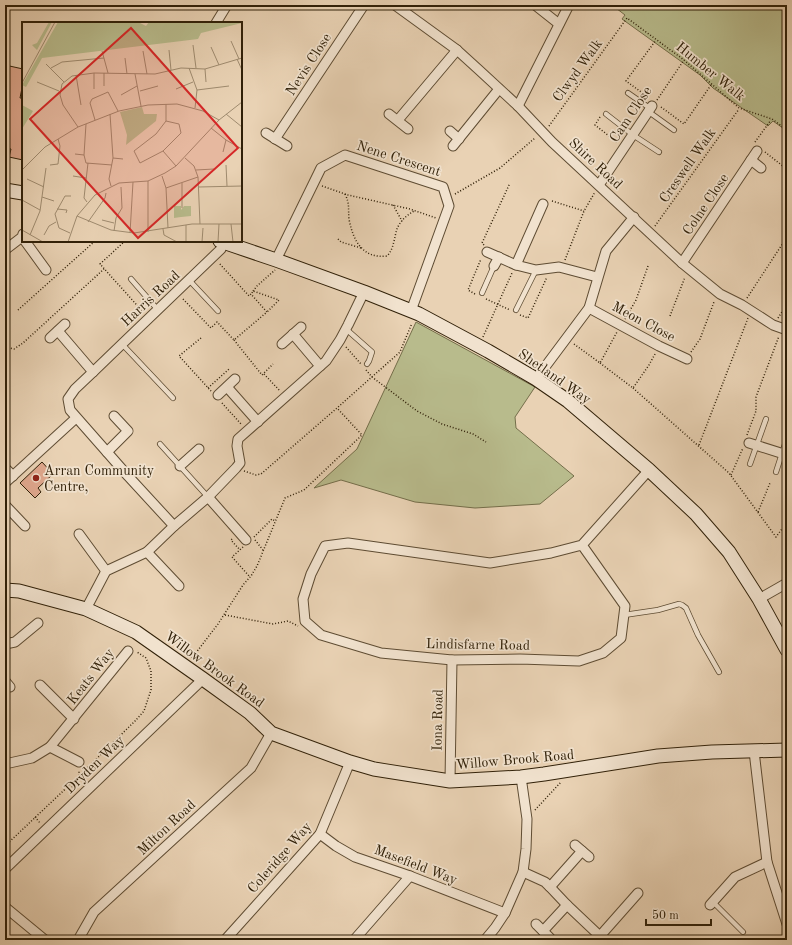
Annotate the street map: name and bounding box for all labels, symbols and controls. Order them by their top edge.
inset map [22,22,242,242]
street label: Nevis Close [284,31,334,98]
street label: Clwyd Walk [550,37,605,105]
street label: Humber Walk [673,40,748,104]
street label: Cam Close [607,84,655,145]
street label: Creswell Walk [657,126,719,205]
street label: Shire Road [566,136,625,192]
street label: Nene Crescent [355,139,443,179]
street label: Colne Close [680,171,731,238]
street label: Harris Road [119,268,183,329]
street label: Meon Close [610,299,677,344]
street label: Shetland Way [516,347,594,407]
place label: Arran Community Centre, [44,464,155,494]
marker: Arran Community Centre, [31,473,41,483]
street label: Willow Brook Road [162,629,267,710]
street label: Lindisfarne Road [426,637,530,653]
street label: Keats Way [65,646,117,707]
street label: Iona Road [430,689,446,751]
street label: Dryden Way [62,733,128,796]
street label: Willow Brook Road [455,748,575,772]
street label: Milton Road [135,797,198,858]
street label: Coleridge Way [245,819,315,896]
street label: Masefield Way [372,843,460,887]
scale bar [646,901,711,927]
text: 50 m [652,909,679,922]

